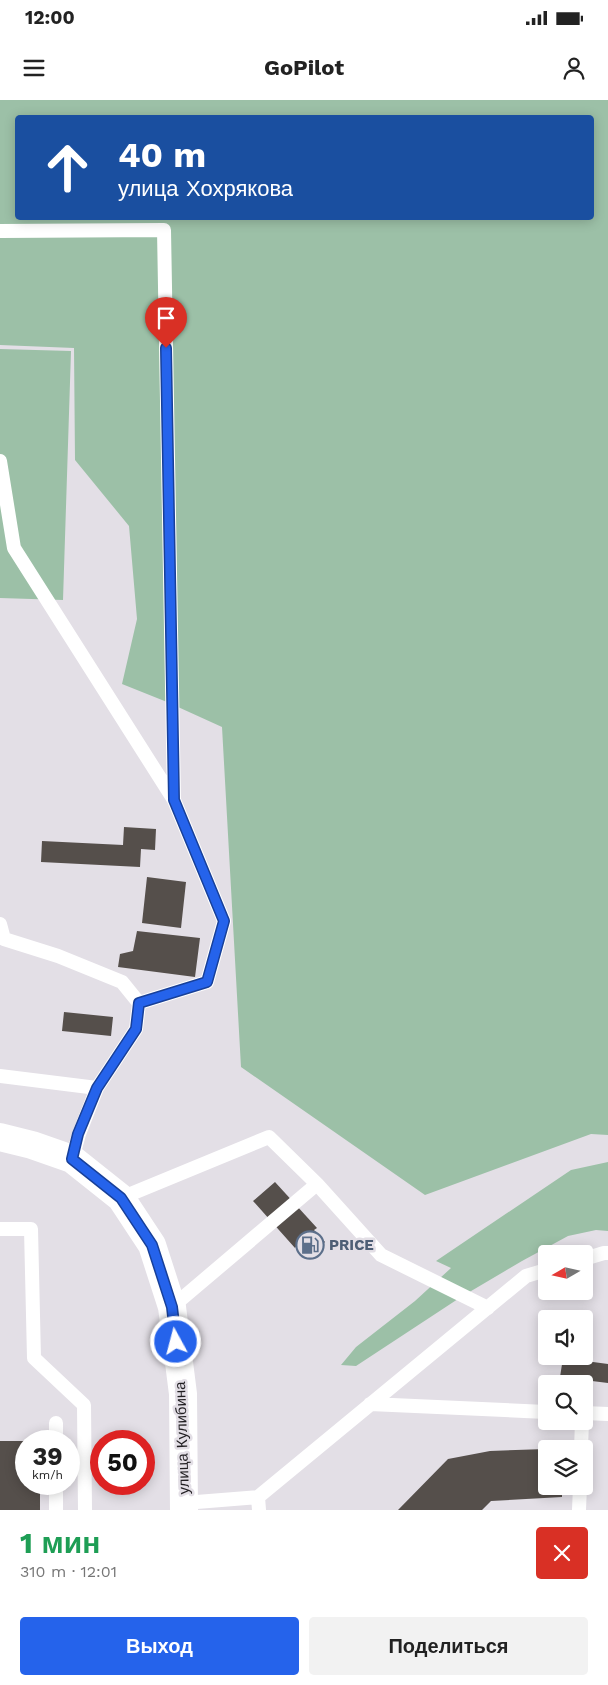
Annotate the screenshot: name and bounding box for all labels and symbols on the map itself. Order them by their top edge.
pin [145,297,187,348]
fuel station icon: PRICE [295,1230,325,1260]
place label: PRICE [329,1236,374,1254]
north arrow [538,1245,592,1300]
position arrow [149,1315,201,1367]
street label: улица Кулибина [171,1381,193,1495]
speed limit sign: 50 [90,1430,155,1495]

